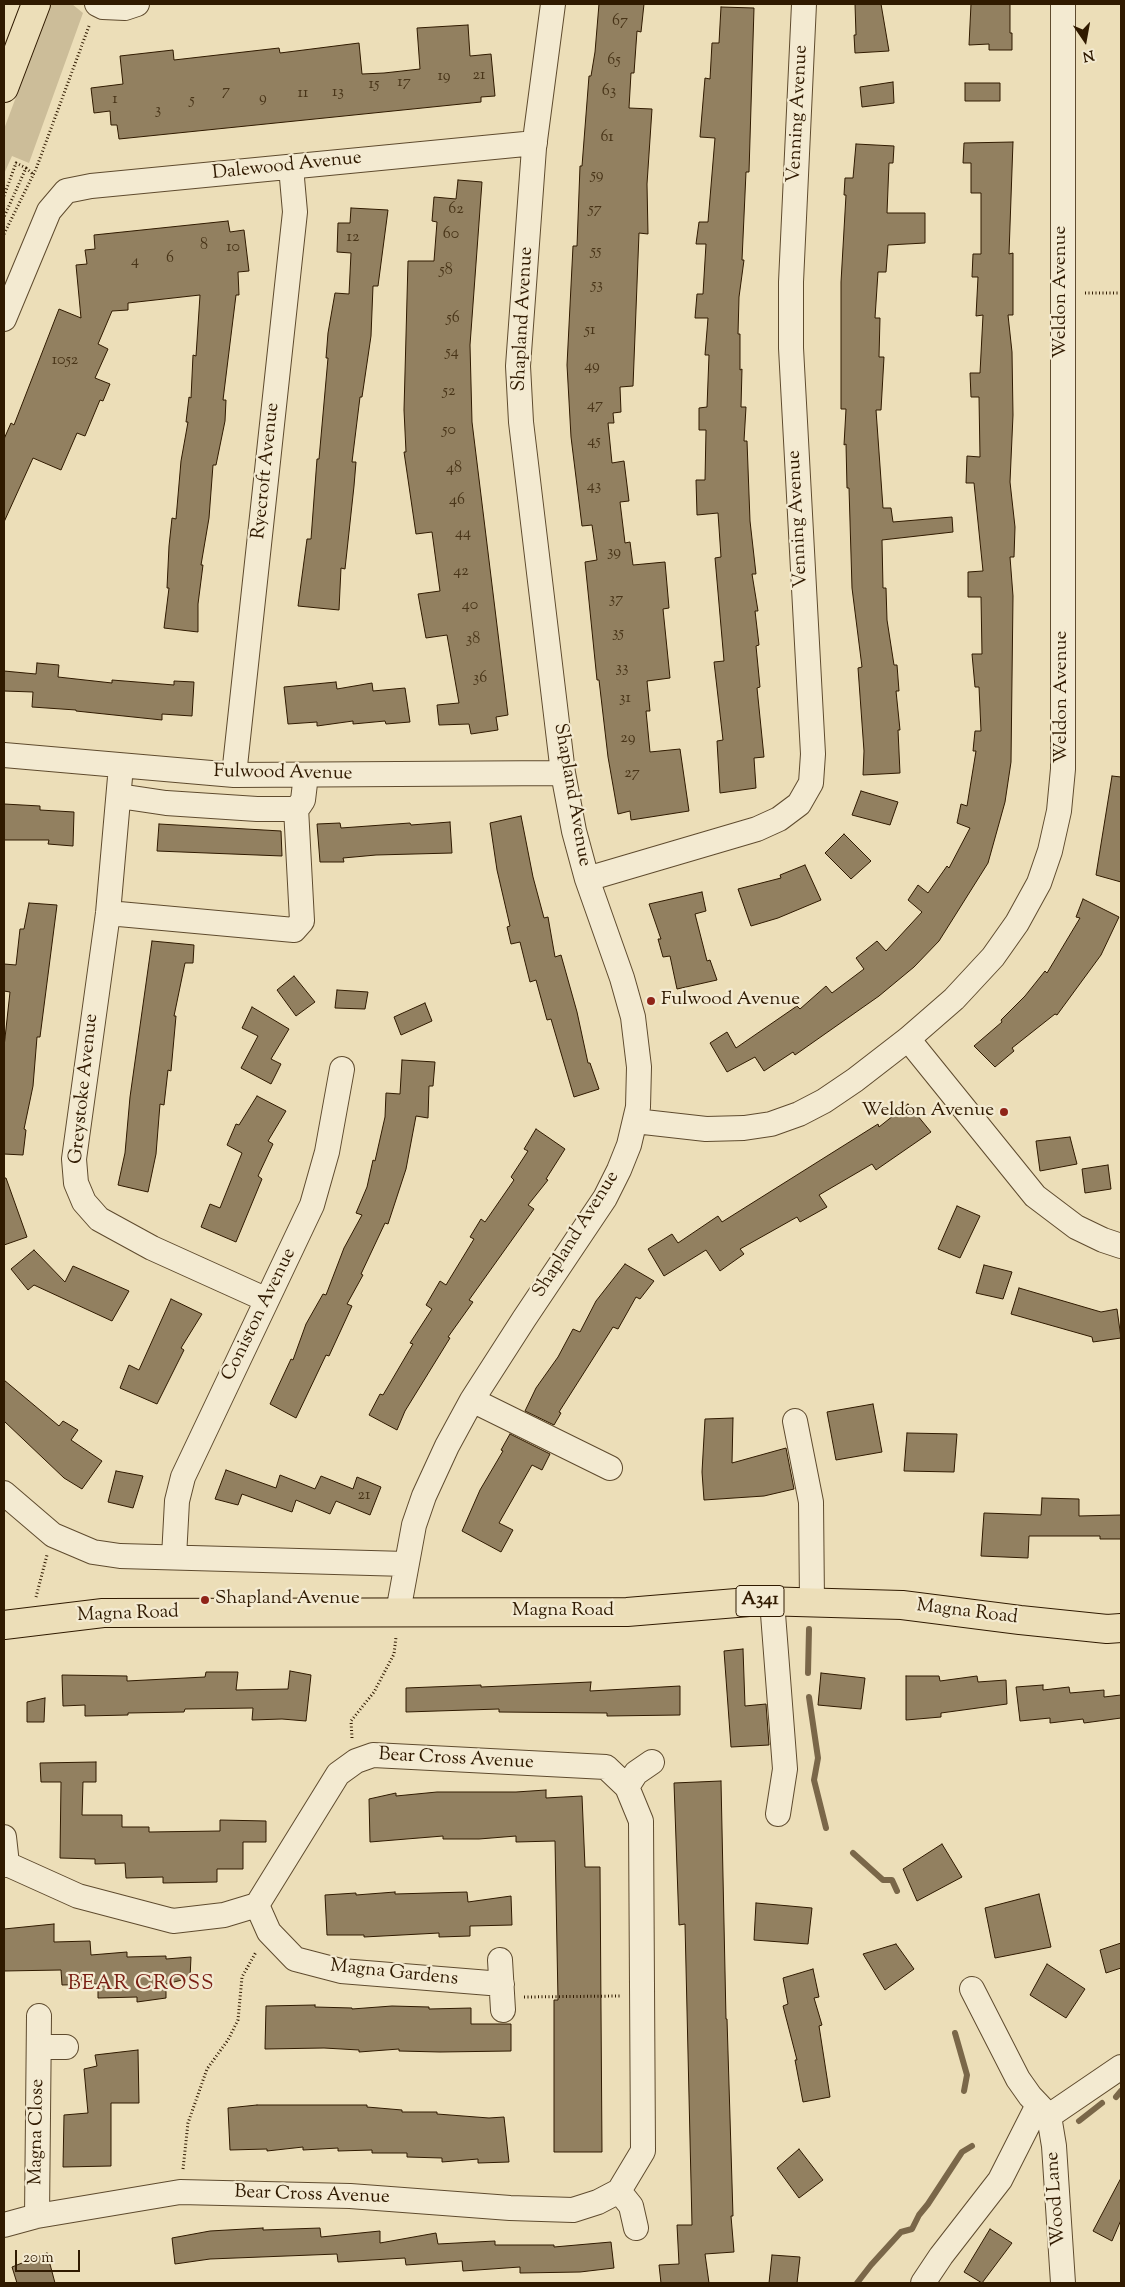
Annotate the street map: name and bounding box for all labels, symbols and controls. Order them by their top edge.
house number: 67 [612,12,628,32]
north arrow [1060,15,1110,65]
street label: Venning Avenue [784,44,814,184]
text: N [1081,44,1096,66]
house number: 65 [607,51,621,71]
house number: 21 [473,66,485,86]
house number: 19 [437,67,451,87]
house number: 17 [397,73,411,93]
house number: 15 [369,75,379,95]
house number: 7 [222,82,230,102]
house number: 63 [602,82,616,102]
house number: 13 [332,83,344,103]
house number: 11 [298,84,308,104]
house number: 9 [259,89,267,109]
house number: 1 [112,90,118,110]
house number: 5 [189,91,195,111]
house number: 3 [155,101,161,121]
house number: 61 [600,128,614,148]
street label: Dalewood Avenue [211,148,363,186]
house number: 59 [590,166,604,186]
house number: 62 [448,200,464,220]
house number: 57 [588,200,602,220]
house number: 60 [443,225,459,245]
street label: Weldon Avenue [1051,226,1073,358]
house number: 12 [347,228,359,248]
house number: 8 [200,236,208,256]
house number: 10 [226,238,240,258]
house number: 55 [590,242,602,262]
street label: Shapland Avenue [509,246,539,392]
house number: 6 [166,249,174,269]
house number: 4 [131,252,139,272]
house number: 58 [439,261,453,281]
house number: 53 [591,276,603,296]
house number: 56 [446,309,460,329]
house number: 51 [585,321,595,341]
house number: 54 [445,343,459,363]
house number: 1052 [52,351,78,371]
house number: 49 [584,357,600,377]
house number: 52 [443,382,455,402]
house number: 47 [587,396,603,416]
street label: Ryecroft Avenue [248,402,286,540]
house number: 50 [442,421,456,441]
house number: 45 [587,432,601,452]
street label: Venning Avenue [784,449,814,589]
house number: 48 [446,459,462,479]
house number: 43 [587,477,601,497]
house number: 46 [449,491,465,511]
house number: 44 [455,524,471,544]
house number: 39 [607,543,621,563]
house number: 42 [453,562,469,582]
house number: 37 [609,590,623,610]
house number: 40 [462,596,478,616]
house number: 35 [612,624,624,644]
house number: 38 [466,630,480,650]
street label: Weldon Avenue [1052,631,1074,763]
house number: 33 [616,659,628,679]
house number: 36 [473,669,487,689]
house number: 31 [619,689,631,709]
street label: Shapland Avenue [547,722,595,868]
house number: 29 [620,729,636,749]
street label: Fulwood Avenue [213,761,353,787]
house number: 27 [624,764,640,784]
place label: Fulwood Avenue [661,990,800,1012]
marker: Fulwood Avenue [645,995,657,1007]
street label: Greystoke Avenue [66,1013,104,1165]
place label: Weldon Avenue [861,1101,994,1123]
marker: Weldon Avenue [998,1106,1010,1118]
street label: Shapland Avenue [529,1168,625,1302]
street label: Coniston Avenue [218,1245,302,1385]
house number: 21 [358,1486,370,1506]
road number: A341 [736,1585,784,1616]
place label: Shapland Avenue [215,1589,360,1611]
marker: Shapland Avenue [199,1594,211,1606]
street label: Magna Road [915,1595,1019,1631]
street label: Magna Road [512,1601,614,1623]
street label: Magna Road [77,1602,179,1628]
street label: Bear Cross Avenue [378,1745,534,1775]
street label: Magna Gardens [329,1956,459,1992]
district label: BEAR CROSS [66,1972,216,1998]
street label: Magna Close [26,2079,50,2185]
street label: Wood Lane [1042,2151,1072,2247]
street label: Bear Cross Avenue [234,2182,390,2210]
scale bar [18,2240,82,2272]
text: 20 m [23,2248,54,2269]

